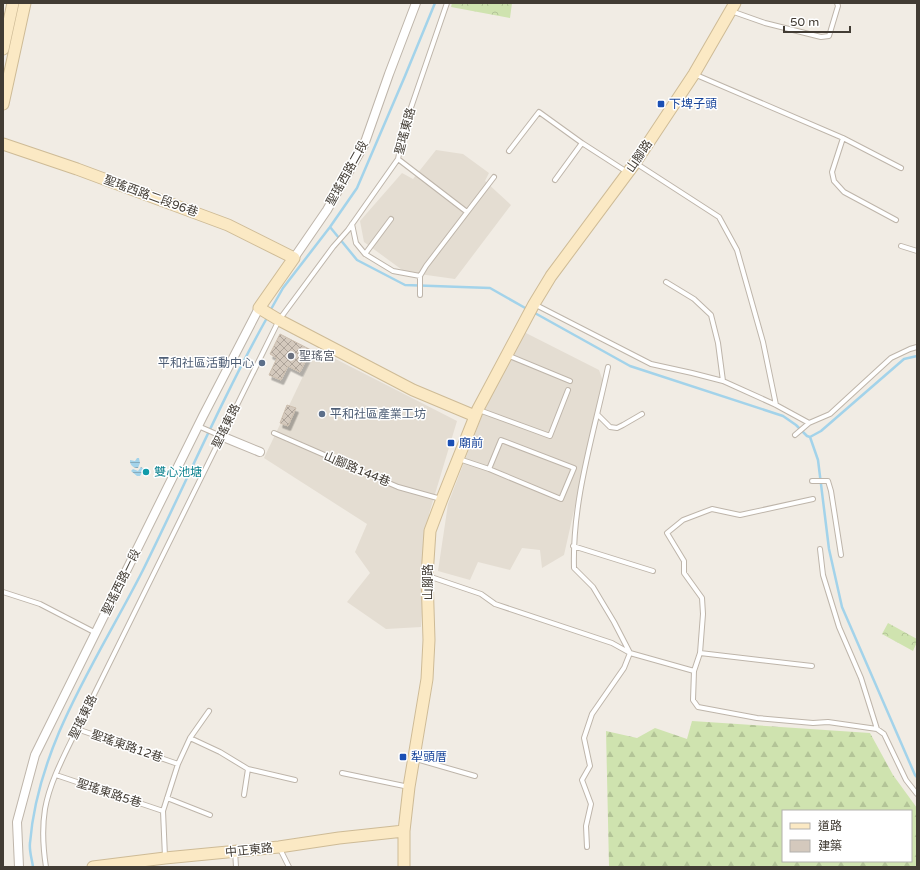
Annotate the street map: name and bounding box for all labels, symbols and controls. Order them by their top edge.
scale bar [784,8,850,34]
text: 50 m [790,15,819,29]
place label: 下埤子頭 [669,97,717,111]
marker: 下埤子頭 [656,99,666,109]
street label: 聖瑤東路 [392,106,418,156]
street label: 山腳路 [623,137,655,175]
street label: 聖瑤西路二段 [323,138,371,208]
street label: 聖瑤西路二段96巷 [102,172,200,220]
place label: 聖瑤宮 [299,349,335,363]
marker: 聖瑤宮 [286,351,296,361]
place label: 平和社區活動中心 [158,356,254,370]
marker: 平和社區活動中心 [257,358,267,368]
street label: 聖瑤東路 [209,401,243,451]
place label: 平和社區產業工坊 [330,407,426,421]
marker: 平和社區產業工坊 [317,409,327,419]
place label: 廟前 [459,436,483,450]
marker: 廟前 [446,438,456,448]
street label: 山腳路144巷 [322,449,392,489]
place label: 雙心池塘 [154,465,202,479]
marker: 雙心池塘 [141,467,151,477]
street label: 聖瑤西路一段 [99,547,143,617]
street label: 山腳路 [421,564,435,600]
street label: 聖瑤東路 [66,692,100,742]
street label: 聖瑤東路12巷 [89,727,165,765]
place label: 犁頭厝 [411,750,447,764]
marker: 犁頭厝 [398,752,408,762]
street label: 聖瑤東路5巷 [75,776,143,810]
legend [782,810,912,862]
text: 道路 [818,819,842,833]
text: 建築 [818,839,842,853]
street label: 中正東路 [224,841,274,859]

